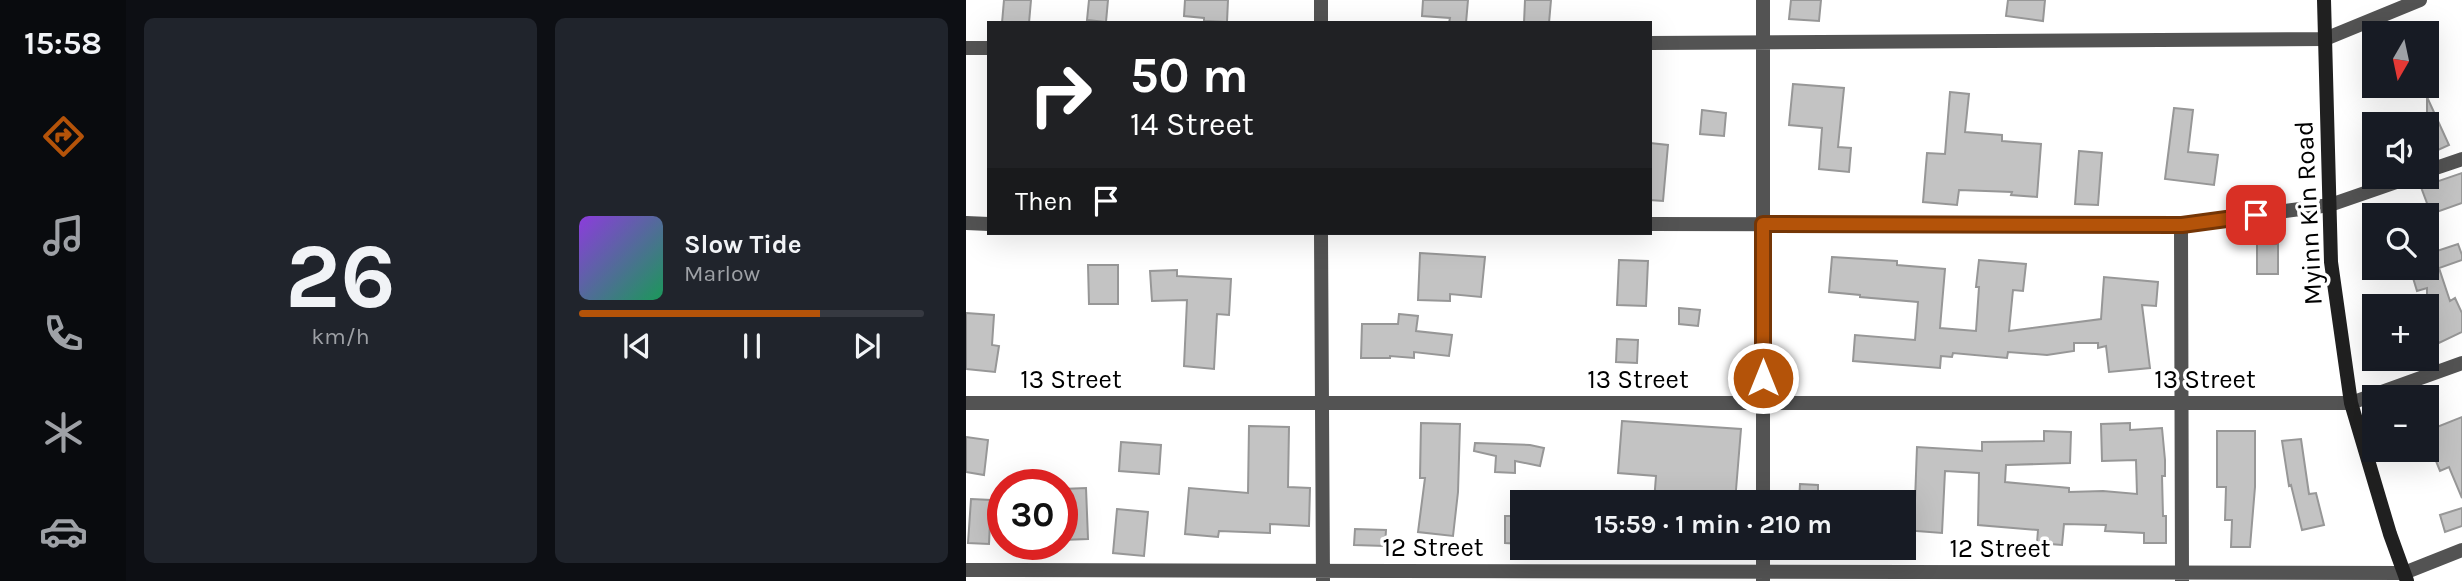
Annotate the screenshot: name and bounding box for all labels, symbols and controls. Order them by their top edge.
north arrow [2362,21,2440,98]
map controls [2362,21,2439,462]
text: 15:58 [24,25,102,62]
text: 50 m [1130,47,1248,104]
icon: right [1015,49,1106,140]
text: 14 Street [1130,106,1254,143]
icon: directions [39,112,88,161]
button: sound [2362,112,2439,189]
street label: Myinn Kin Road [2288,120,2329,306]
icon: arrive [1087,182,1125,220]
pin [2226,185,2286,245]
text: Then [1015,186,1073,217]
icon: arrive [2237,196,2275,234]
button: search [2362,203,2439,280]
icon: music [39,211,88,260]
text: 26 [285,224,396,330]
text: Slow Tide [684,229,802,260]
text: Marlow [684,260,760,287]
button: + [2362,294,2439,371]
icon: phone [39,309,88,358]
text: km/h [311,323,370,350]
icon: previous [618,327,656,365]
icon: pause [733,327,771,365]
icon: next [848,327,886,365]
position arrow [1726,341,1800,415]
street label: 13 Street [1020,364,1122,395]
street label: 13 Street [1587,364,1689,395]
street label: 13 Street [2154,364,2256,395]
button: − [2362,385,2439,462]
icon: climate [39,408,88,457]
speed limit sign: 30 [987,469,1078,560]
icon: car [39,507,88,556]
text: 15:59 · 1 min · 210 m [1594,509,1832,540]
street label: 12 Street [1382,532,1484,563]
street label: 12 Street [1949,533,2051,564]

